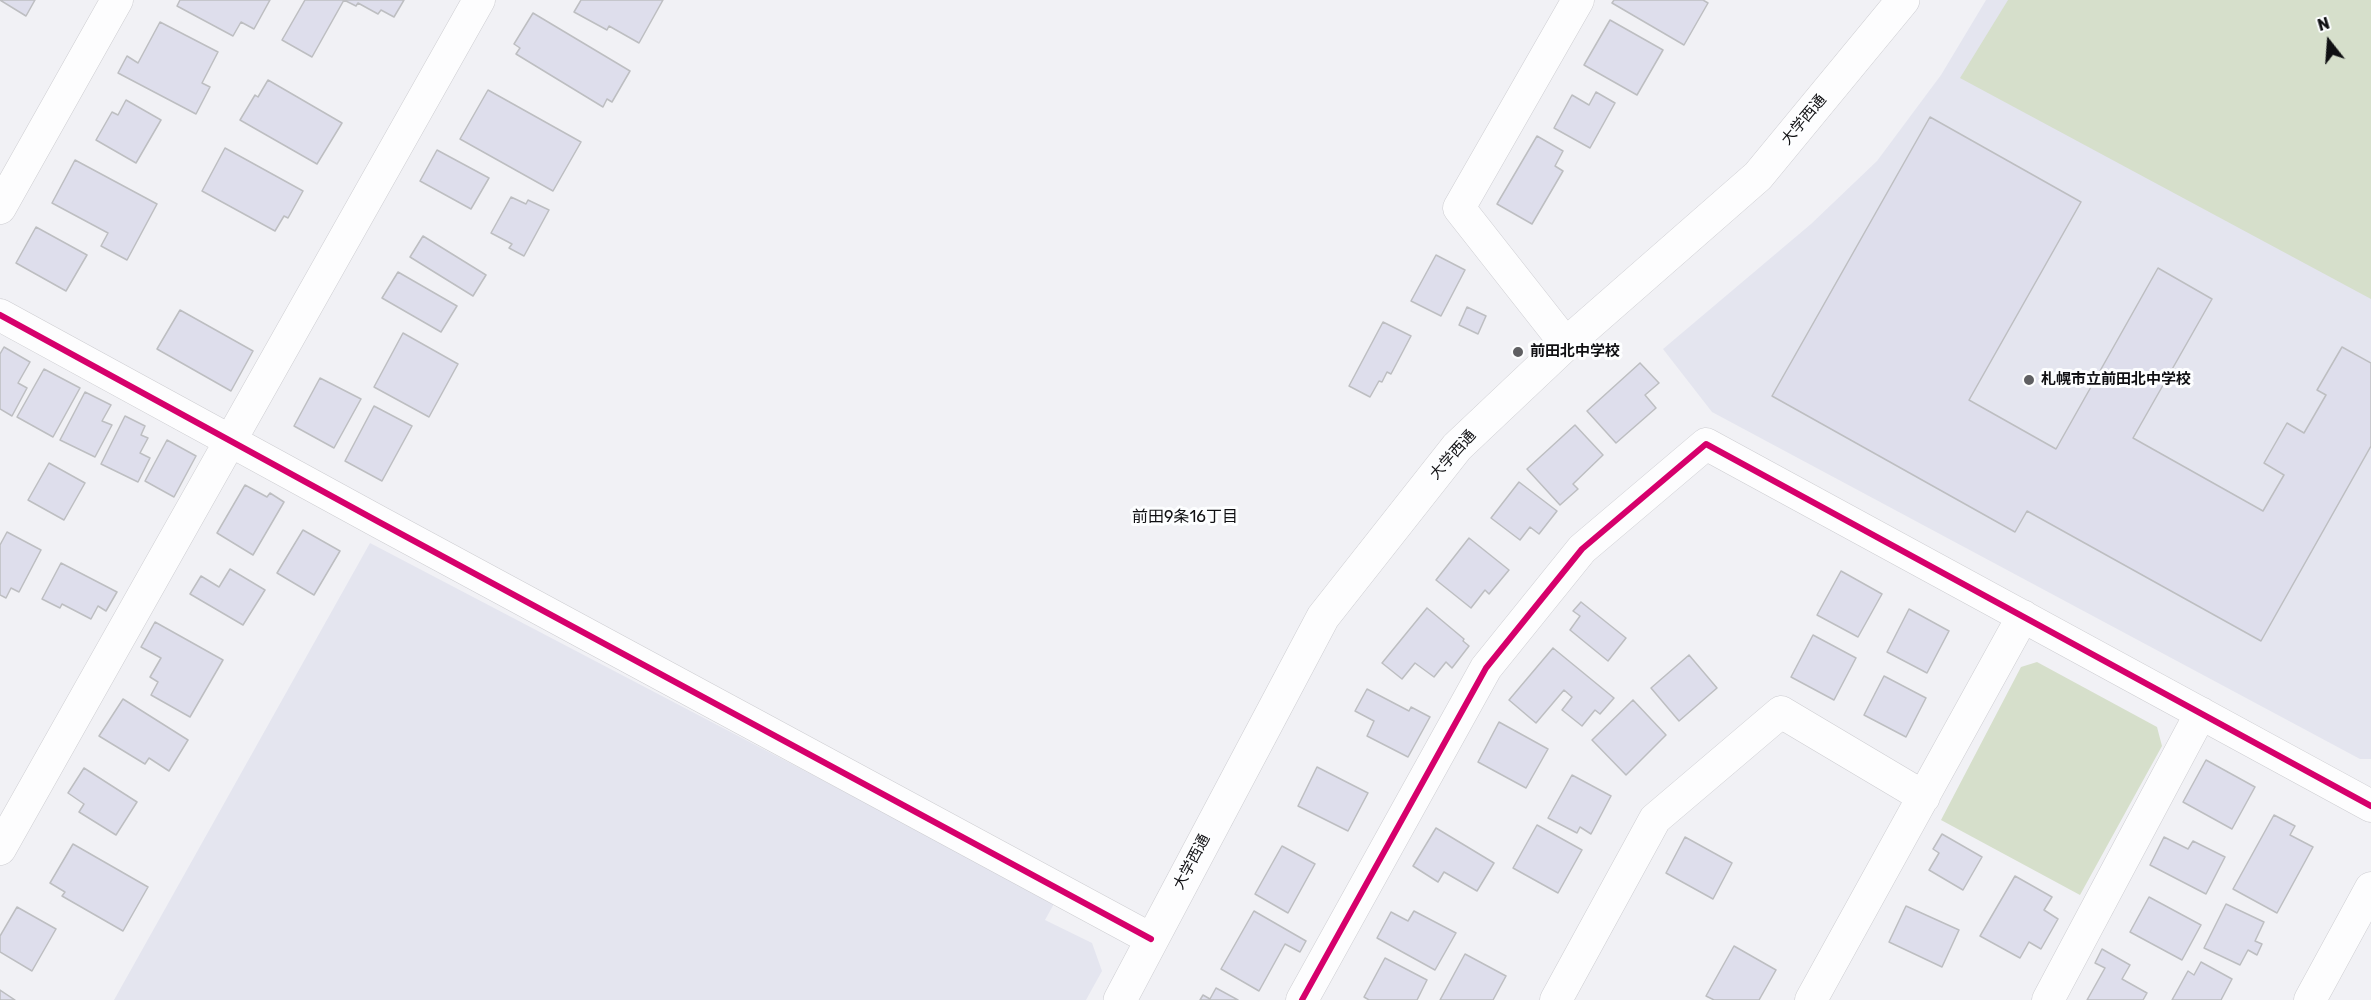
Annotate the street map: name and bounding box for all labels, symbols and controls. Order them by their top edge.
north arrow [2299,12,2359,72]
text: N [2315,14,2332,35]
street label: 大学西通 [1778,91,1830,149]
place label: 前田北中学校 [1530,343,1620,361]
marker: 前田北中学校 [1511,345,1525,359]
place label: 札幌市立前田北中学校 [2041,371,2191,389]
marker: 札幌市立前田北中学校 [2022,373,2036,387]
street label: 大学西通 [1426,427,1480,483]
district label: 前田9条16丁目 [1132,507,1238,527]
street label: 大学西通 [1170,831,1214,893]

